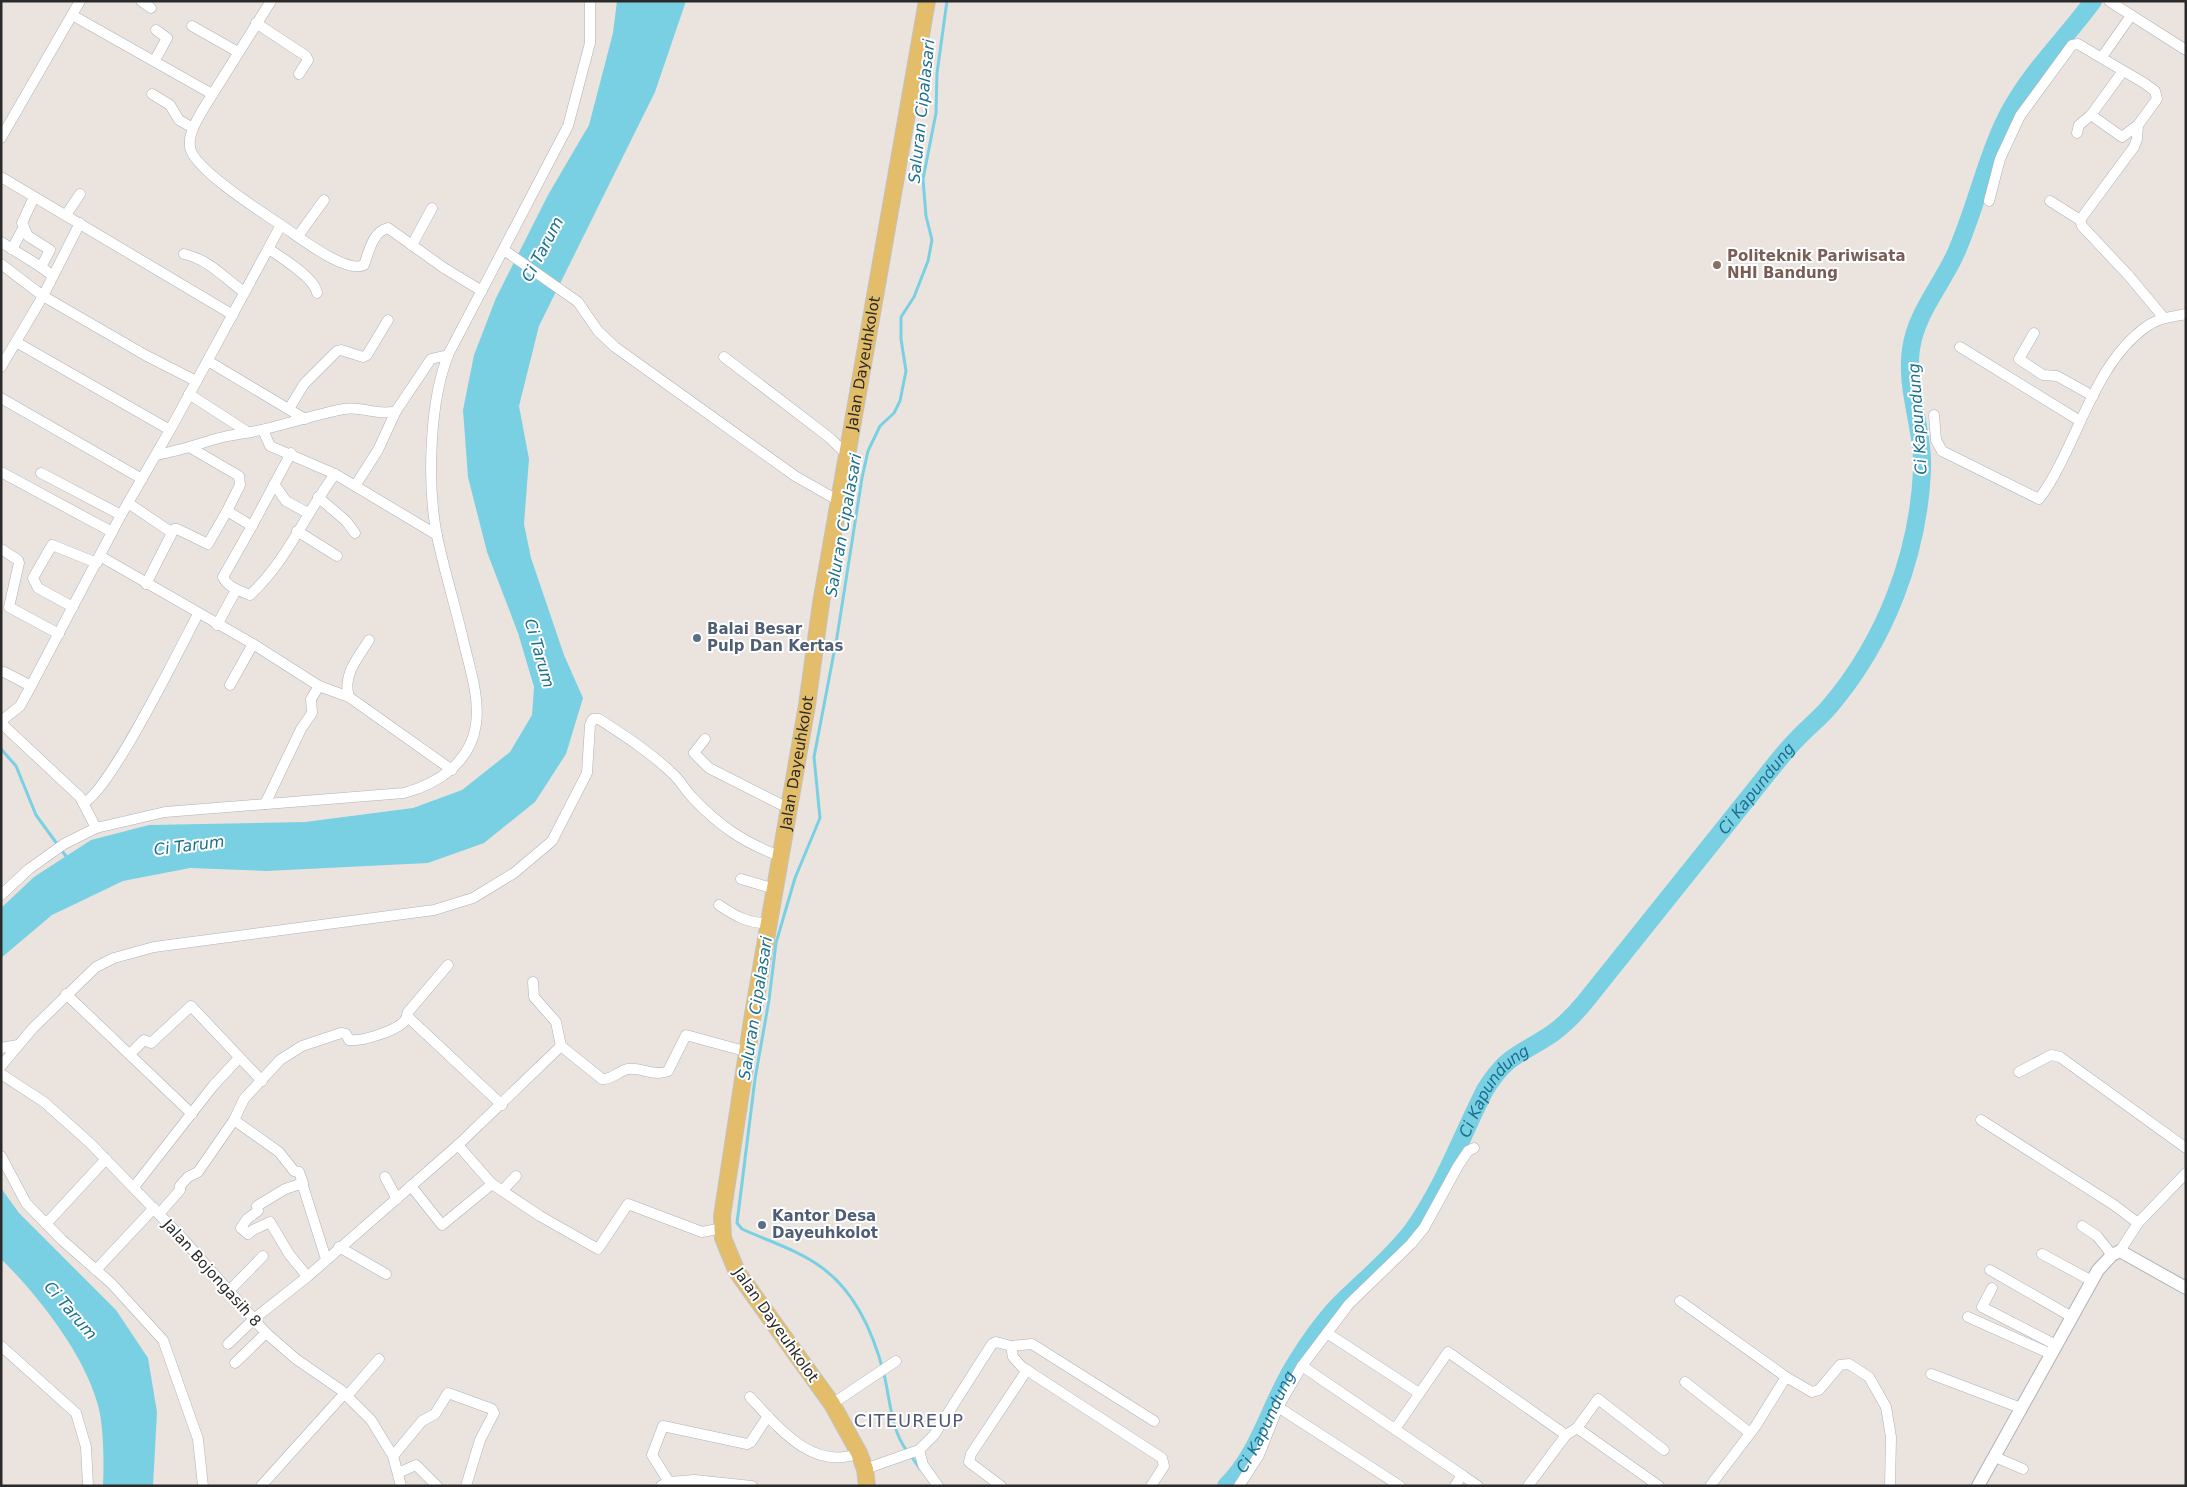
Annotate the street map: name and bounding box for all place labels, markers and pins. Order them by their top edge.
place label: Politeknik Pariwisata NHI Bandung [1727,247,1906,282]
marker: Politeknik Pariwisata NHI Bandung [1711,259,1723,271]
place label: Balai Besar Pulp Dan Kertas [707,620,843,655]
marker: Balai Besar Pulp Dan Kertas [691,632,703,644]
place label: Kantor Desa Dayeuhkolot [772,1207,878,1242]
marker: Kantor Desa Dayeuhkolot [756,1219,768,1231]

